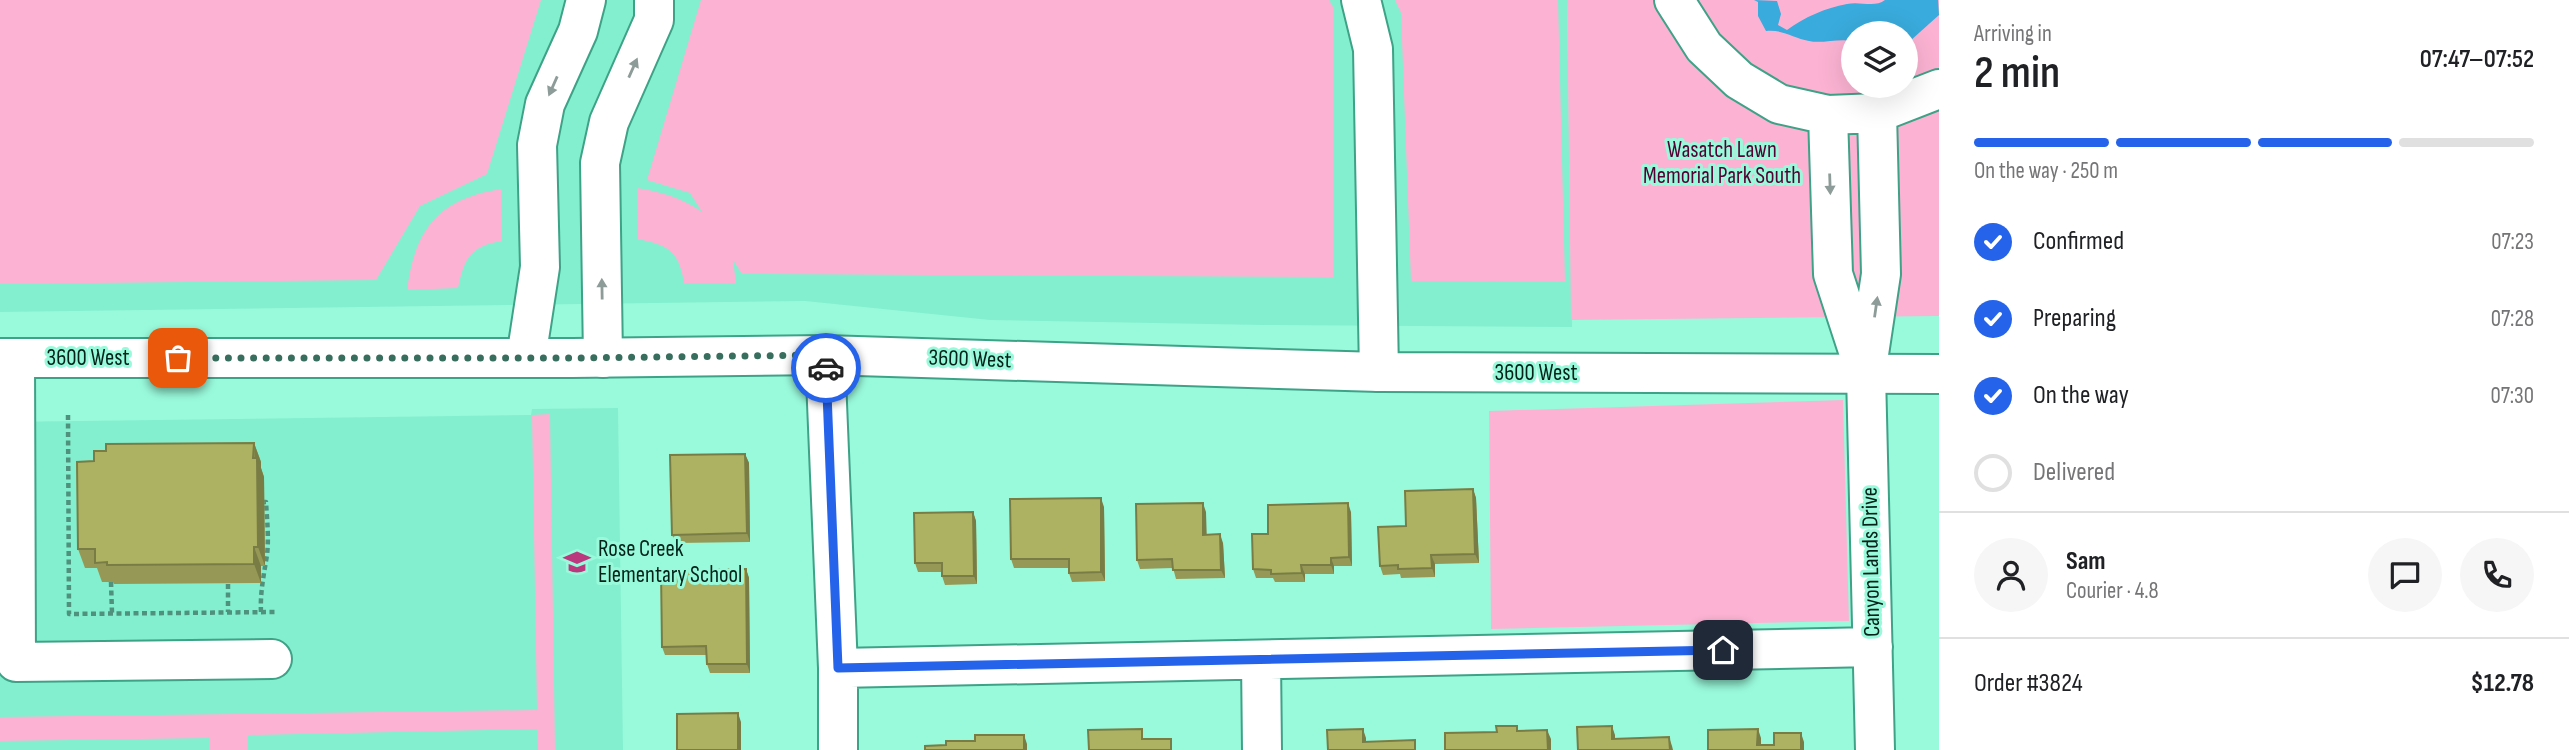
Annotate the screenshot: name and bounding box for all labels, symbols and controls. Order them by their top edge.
text: Arriving in [1974,20,2052,48]
map controls [1841,21,1918,98]
button: layers [1841,21,1918,98]
text: 07:47–07:52 [2420,44,2534,75]
text: 2 min [1974,46,2060,101]
one-way arrow [627,58,639,78]
one-way arrow [547,76,559,96]
park label: Wasatch Lawn Memorial Park South [1643,136,1801,190]
text: On the way · 250 m [1974,157,2118,185]
one-way arrow [1824,173,1835,195]
icon: check [1974,223,2012,261]
text: Confirmed [2033,226,2124,257]
text: 07:23 [2491,228,2534,256]
one-way arrow [596,278,608,300]
one-way arrow [1871,296,1882,318]
icon: check [1974,300,2012,338]
text: Preparing [2033,303,2116,334]
text: 07:28 [2491,305,2534,333]
pin [148,328,208,388]
courier [791,333,861,403]
icon: bag [159,339,197,377]
street label: 3600 West [47,344,129,372]
street label: 3600 West [928,344,1012,374]
icon: car [807,349,845,387]
street label: 3600 West [1495,359,1577,387]
icon: check [1974,377,2012,415]
text: On the way [2033,380,2129,411]
text: 07:30 [2491,382,2534,410]
text: Delivered [2033,457,2115,488]
street label: Canyon Lands Drive [1856,487,1886,637]
place label: Rose Creek Elementary School [598,535,742,589]
button: person [1974,538,2048,612]
button: chat [2368,538,2442,612]
button: phone [2460,538,2534,612]
text: Sam [2066,546,2106,577]
school or university icon: Rose Creek Elementary School [562,547,592,577]
text: Courier · 4.8 [2066,577,2159,605]
pin [1693,620,1753,680]
icon: home [1704,631,1742,669]
text: Order #3824 [1974,668,2083,699]
text: $12.78 [2470,668,2534,699]

